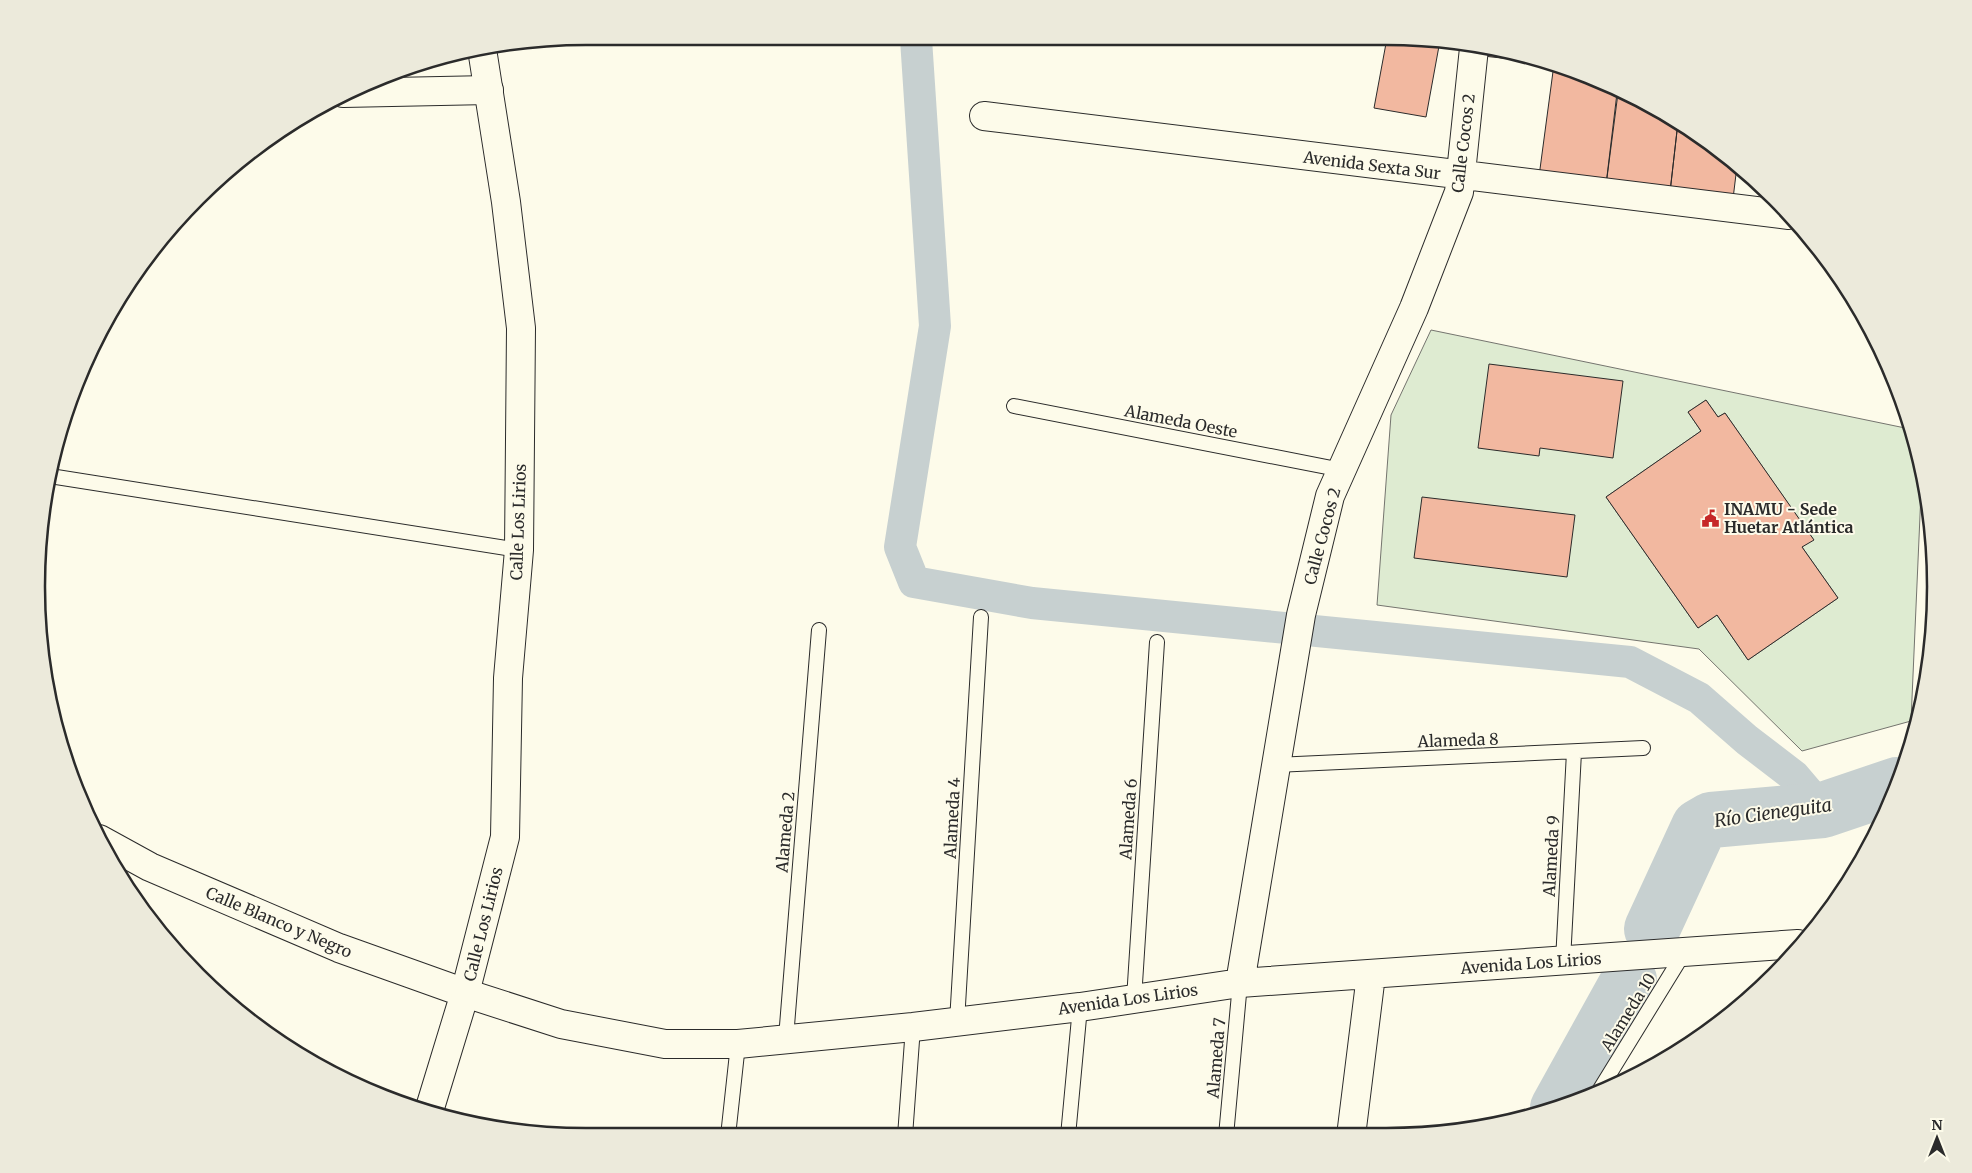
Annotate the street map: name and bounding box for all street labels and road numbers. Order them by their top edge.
street label: Calle Cocos 2 [1447,92,1479,194]
street label: Avenida Sexta Sur [1301,147,1442,183]
street label: Alameda Oeste [1122,400,1239,442]
street label: Calle Los Lirios [506,463,530,581]
street label: Calle Cocos 2 [1299,485,1345,587]
street label: Alameda 8 [1416,729,1499,751]
street label: Alameda 4 [940,777,964,860]
street label: Alameda 6 [1115,777,1141,861]
street label: Alameda 2 [771,791,798,874]
street label: Alameda 9 [1539,815,1563,898]
street label: Calle Los Lirios [459,865,507,983]
street label: Calle Blanco y Negro [203,882,355,962]
street label: Avenida Los Lirios [1459,948,1602,978]
street label: Alameda 10 [1596,969,1660,1056]
street label: Avenida Los Lirios [1056,979,1199,1019]
street label: Alameda 7 [1202,1017,1229,1100]

